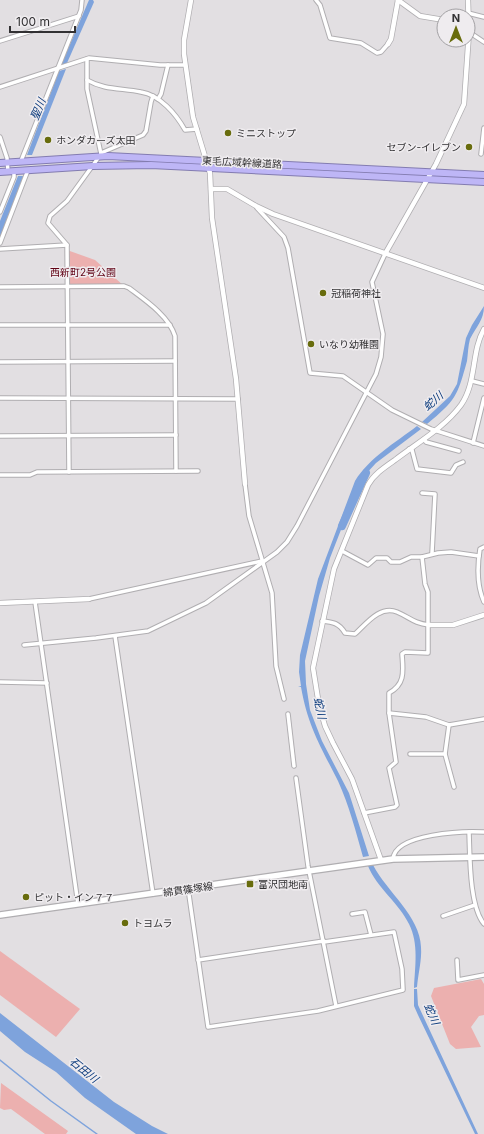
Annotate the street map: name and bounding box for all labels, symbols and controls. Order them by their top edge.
scale bar [10,8,75,34]
north arrow [436,8,476,48]
text: N [452,11,460,25]
text: 100 m [16,14,50,29]
water label: 聖川 [27,95,49,122]
place label: ミニストップ [236,127,296,139]
marker: ミニストップ [223,128,233,138]
place label: ホンダカーズ太田 [56,134,136,146]
marker: ホンダカーズ太田 [43,135,53,145]
place label: セブン-イレブン [386,141,461,153]
marker: セブン-イレブン [464,142,474,152]
street label: 東毛広域幹線道路 [202,154,282,170]
park label: 西新町2号公園 [50,266,116,278]
place label: 冠稲荷神社 [331,287,381,299]
marker: 冠稲荷神社 [318,288,328,298]
place label: いなり幼稚園 [319,338,379,350]
marker: いなり幼稚園 [306,339,316,349]
water label: 蛇川 [420,388,447,413]
water label: 蛇川 [311,696,330,721]
place label: 富沢団地南 [258,878,308,890]
marker: 富沢団地南 [245,879,255,889]
street label: 綿貫篠塚線 [162,880,214,898]
place label: ピット・イン７７ [34,891,114,903]
marker: ピット・イン７７ [21,892,31,902]
place label: トヨムラ [133,917,173,929]
marker: トヨムラ [120,918,130,928]
water label: 蛇川 [421,1001,443,1028]
water label: 石田川 [67,1054,102,1086]

